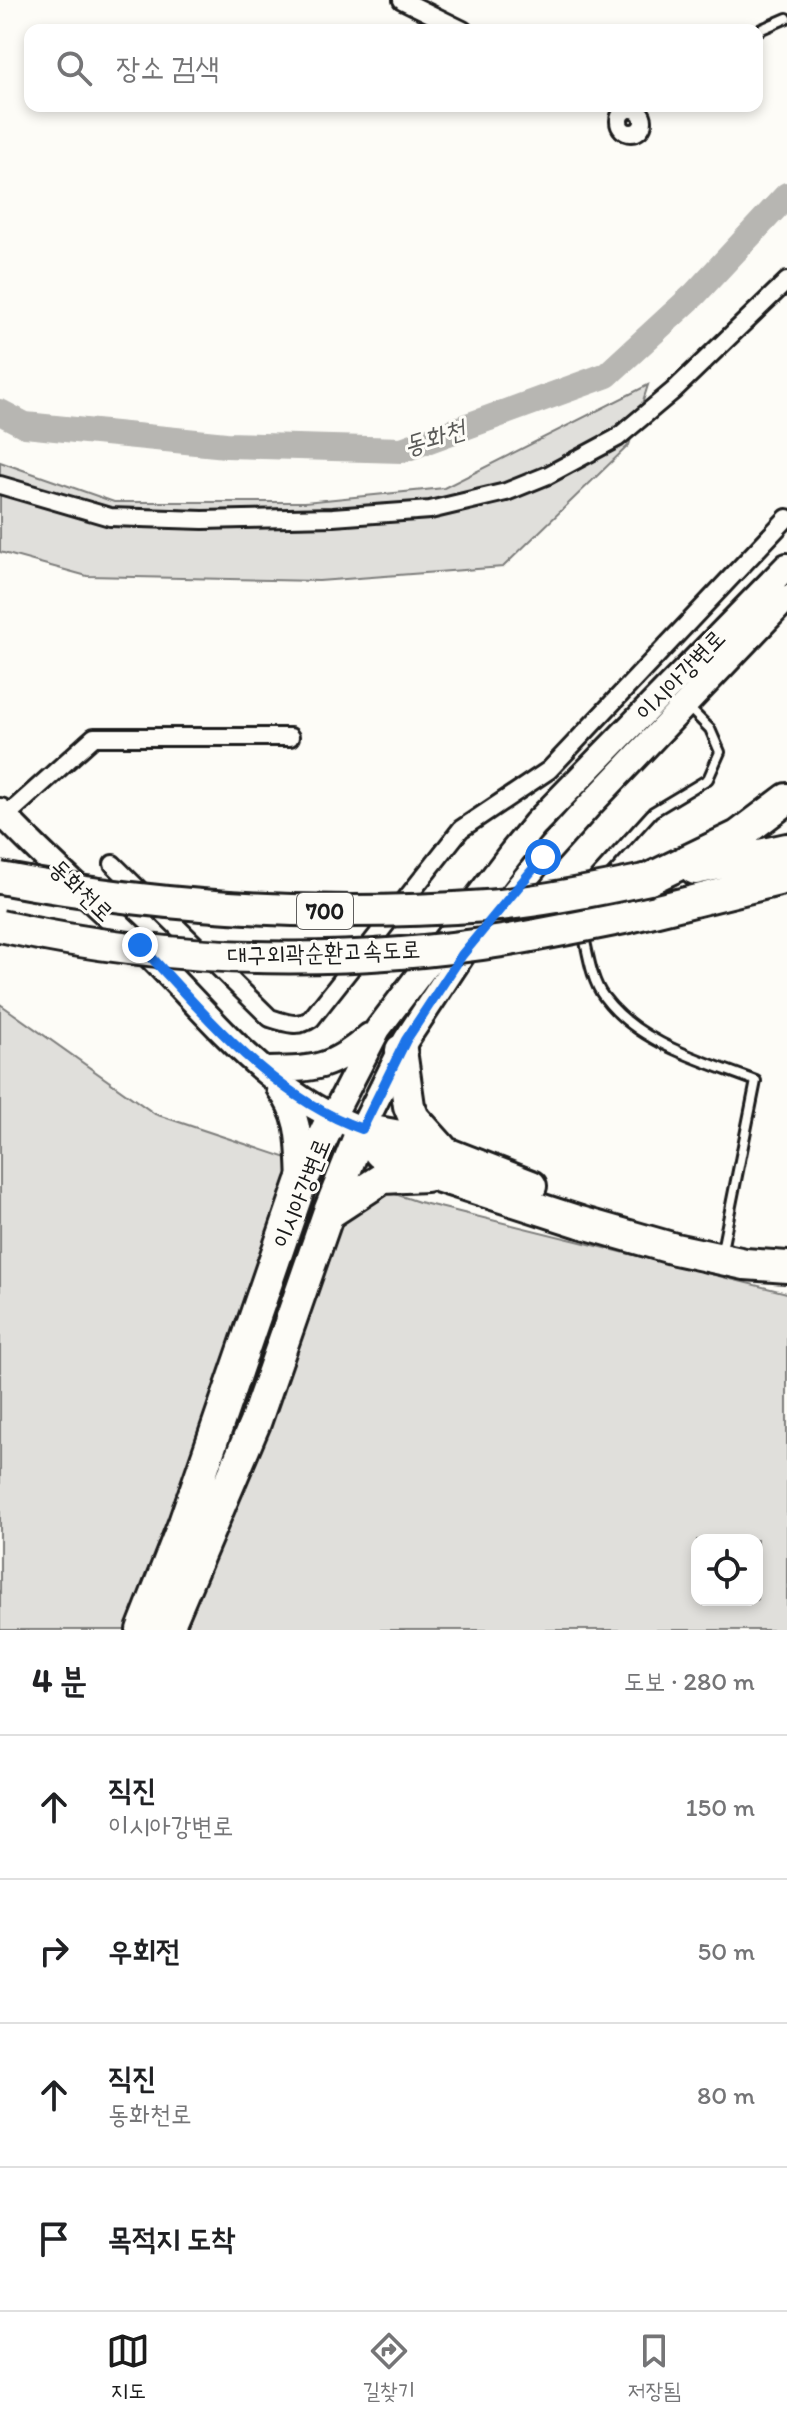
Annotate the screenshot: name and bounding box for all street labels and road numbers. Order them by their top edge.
street label: 이시아강변로 [629,623,731,727]
street label: 동화천로 [44,853,120,927]
road number: 700 [297,893,353,929]
street label: 대구외곽순환고속도로 [227,934,421,970]
street label: 이시아강변로 [266,1134,336,1252]

